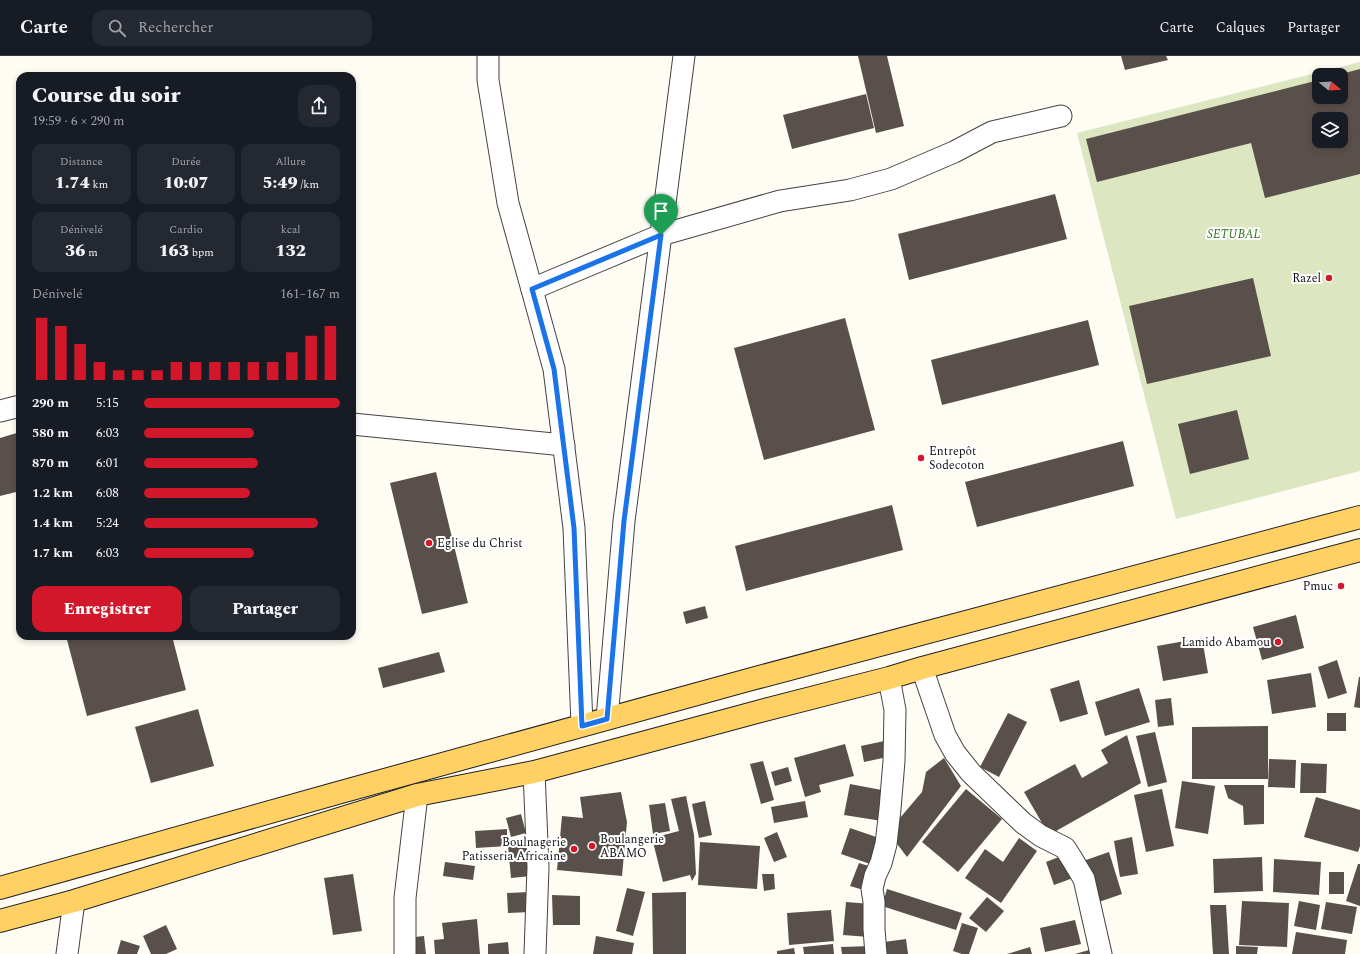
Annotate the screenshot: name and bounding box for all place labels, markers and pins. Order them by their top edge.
pin [644,194,678,235]
place label: Razel [1292,269,1321,288]
marker: Razel [1324,273,1334,283]
place label: Entrepôt Sodecoton [929,442,985,475]
marker: Entrepôt Sodecoton [916,453,926,463]
place label: Eglise du Christ [437,534,523,553]
marker: Eglise du Christ [424,538,434,548]
place label: Pmuc [1303,577,1333,596]
marker: Pmuc [1336,581,1346,591]
place label: Lamido Abamou [1181,633,1270,652]
marker: Lamido Abamou [1273,637,1283,647]
place label: Boulangerie ABAMO [600,830,664,863]
place label: Boulnagerie Patisseria Africaine [462,833,566,866]
marker: Boulangerie ABAMO [587,841,597,851]
marker: Boulnagerie Patisseria Africaine [569,844,579,854]

